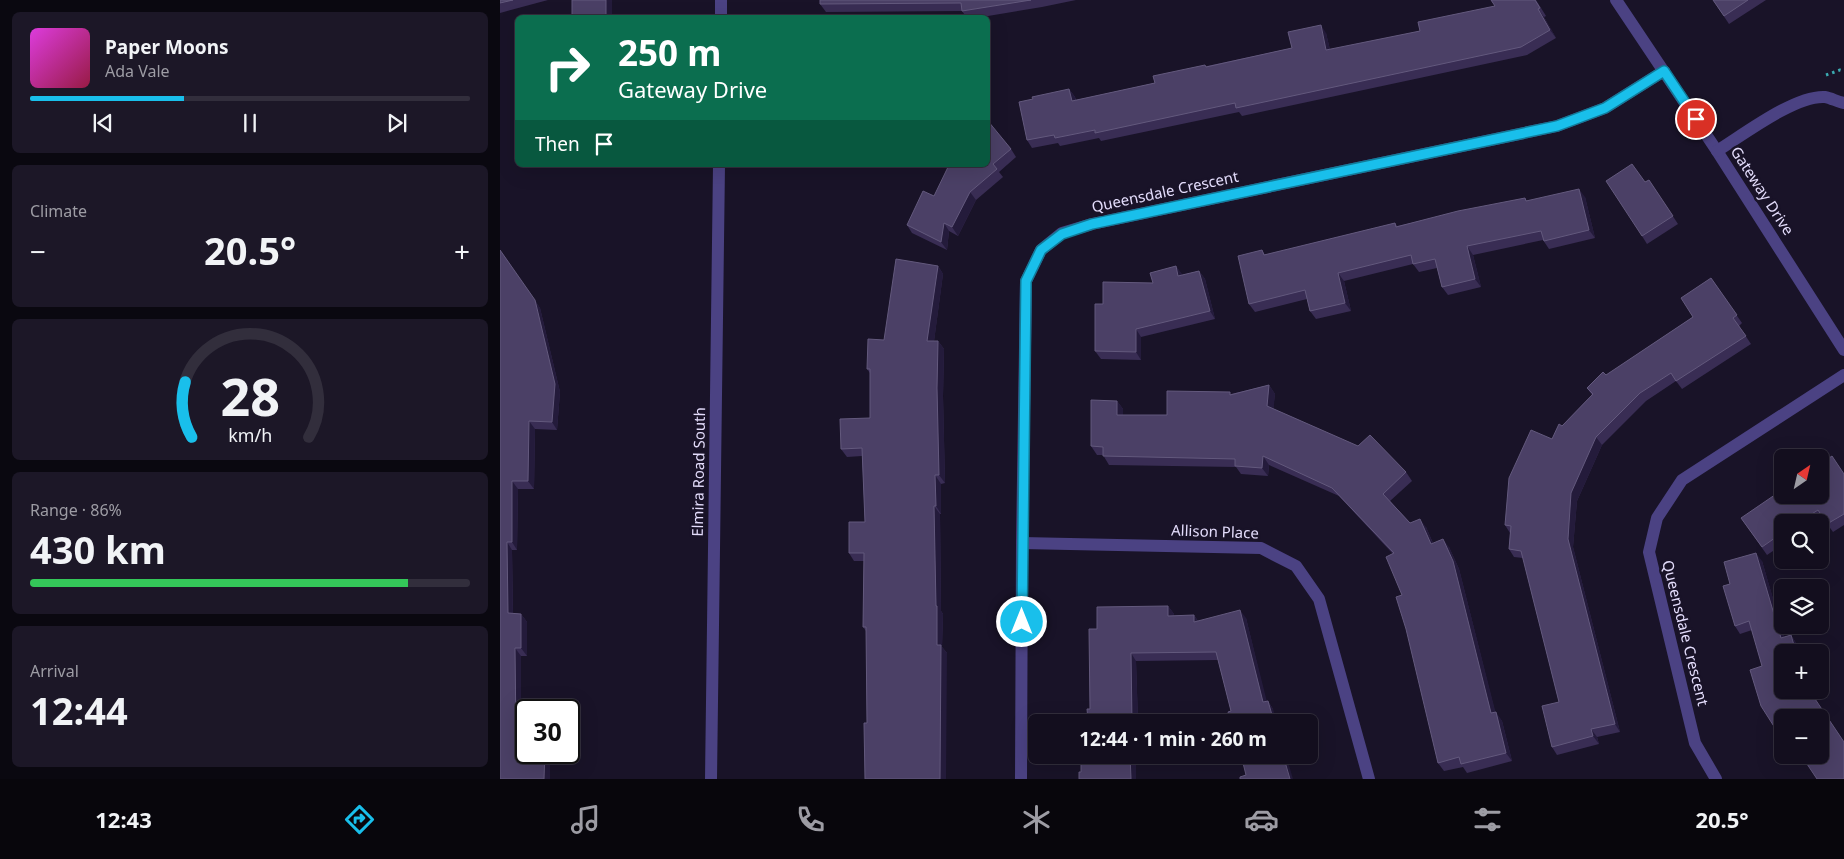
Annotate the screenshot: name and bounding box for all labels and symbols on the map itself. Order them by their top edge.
pin [1675,98,1717,140]
street label: Gateway Drive [1727,142,1799,239]
street label: Queensdale Crescent [1090,166,1241,216]
street label: Elmira Road South [687,407,709,537]
north arrow [1774,449,1829,504]
street label: Allison Place [1171,519,1259,543]
street label: Queensdale Crescent [1658,558,1714,708]
position arrow [995,595,1047,647]
speed limit sign: 30 [515,699,580,764]

